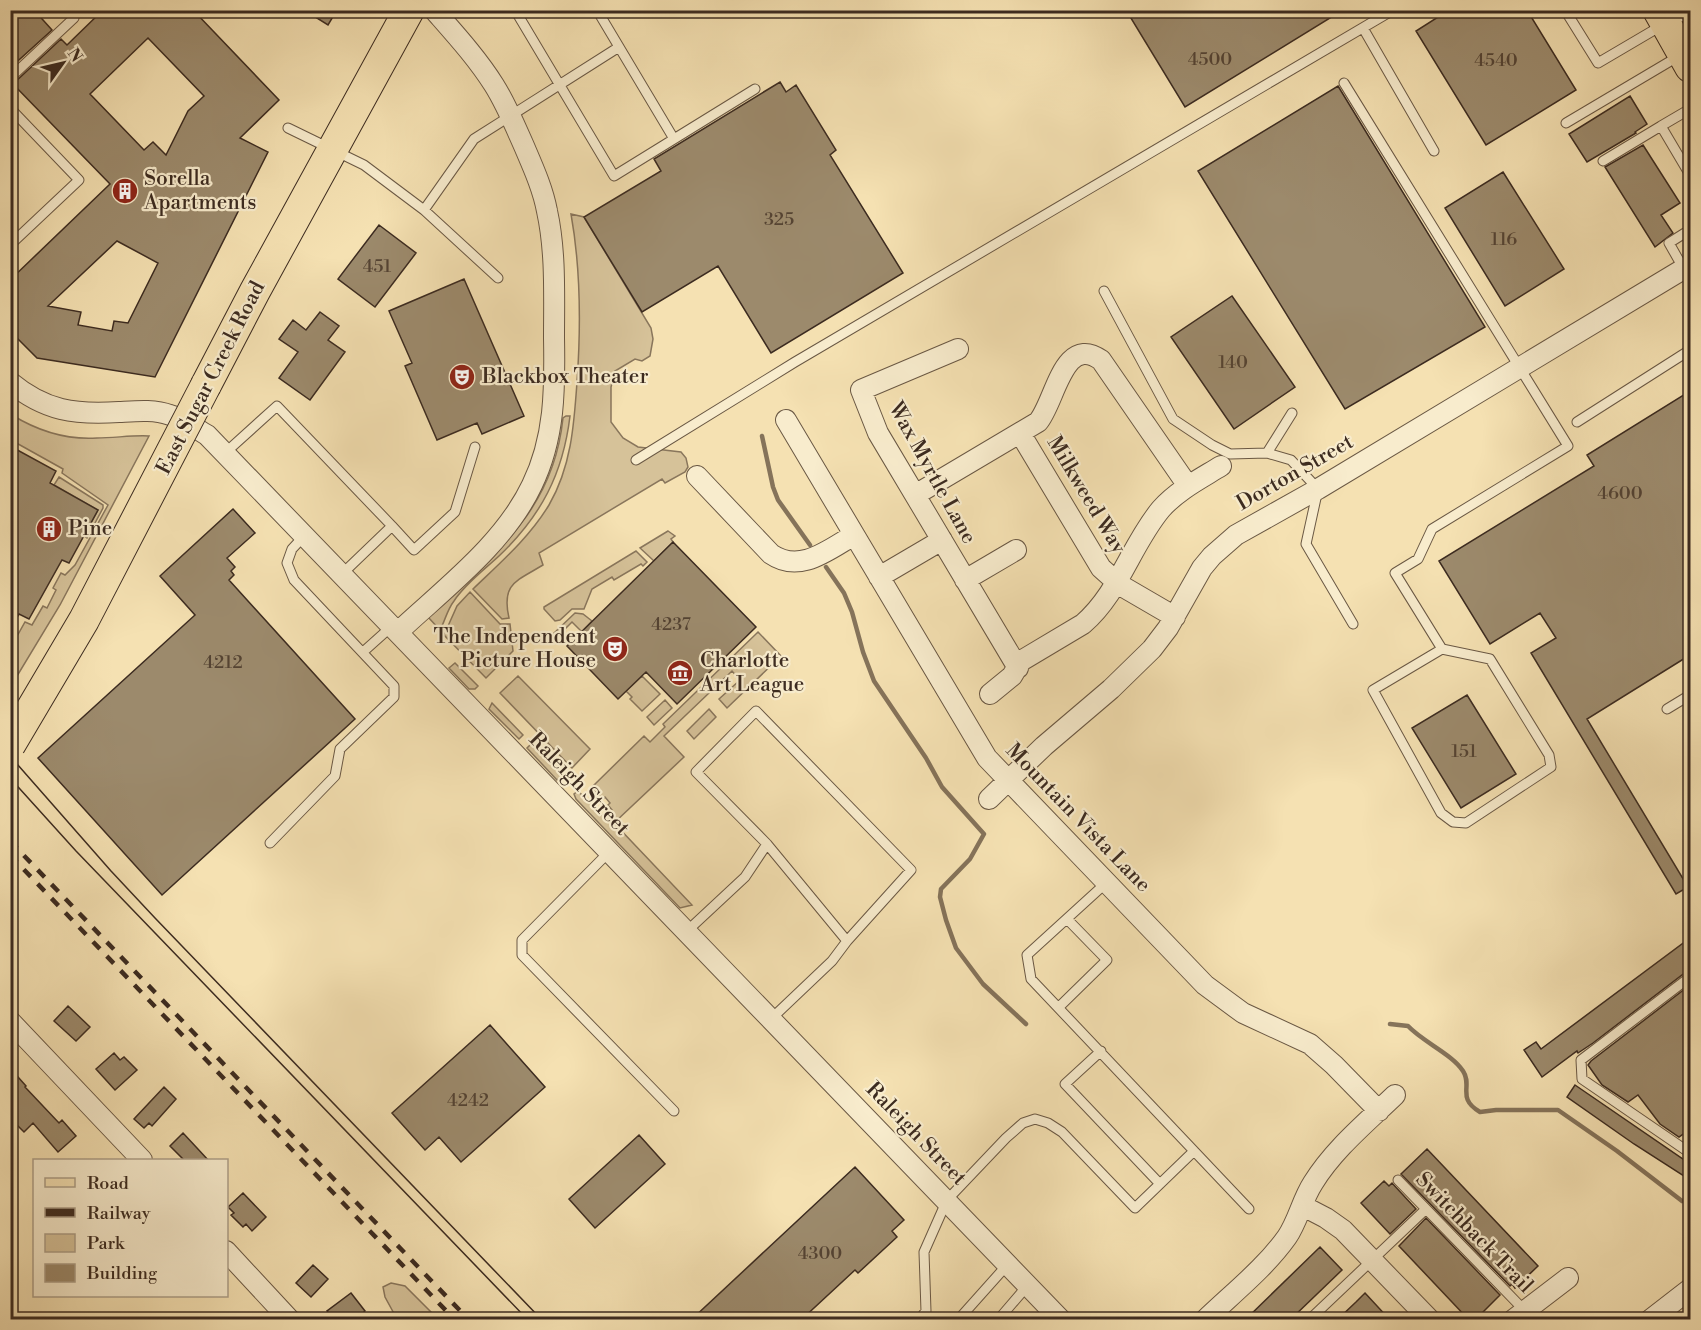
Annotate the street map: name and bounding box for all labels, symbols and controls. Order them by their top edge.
north arrow [33,33,93,93]
text: N [63,44,87,66]
house number: 4500 [1188,48,1232,71]
house number: 4540 [1474,49,1518,72]
place label: Sorella Apartments [143,166,256,216]
building icon: Sorella Apartments [110,176,140,206]
house number: 325 [764,208,794,231]
house number: 116 [1491,228,1517,251]
house number: 451 [363,255,391,278]
street label: East Sugar Creek Road [151,277,271,479]
house number: 140 [1218,351,1248,374]
theatre icon: Blackbox Theater [447,362,477,392]
place label: Blackbox Theater [481,364,649,390]
street label: Wax Myrtle Lane [882,397,982,548]
street label: Dorton Street [1232,429,1359,517]
street label: Milkweed Way [1041,431,1132,559]
house number: 4600 [1597,482,1643,505]
building icon: Pine [34,514,64,544]
place label: Pine [68,516,112,542]
house number: 4237 [651,613,691,636]
place label: The Independent Picture House [433,624,597,674]
theatre icon: The Independent Picture House [600,634,630,664]
place label: Charlotte Art League [699,648,804,698]
house number: 4212 [203,651,243,674]
museum icon: Charlotte Art League [665,658,695,688]
street label: Raleigh Street [523,727,635,842]
street label: Mountain Vista Lane [1000,738,1156,898]
house number: 151 [1451,740,1477,763]
street label: Raleigh Street [860,1077,972,1192]
house number: 4242 [447,1089,489,1112]
legend [33,1159,228,1297]
street label: Switchback Trail [1410,1167,1538,1299]
text: Road [87,1172,130,1195]
text: Railway [87,1202,151,1225]
text: Park [87,1232,126,1255]
house number: 4300 [798,1242,842,1265]
text: Building [86,1262,158,1285]

